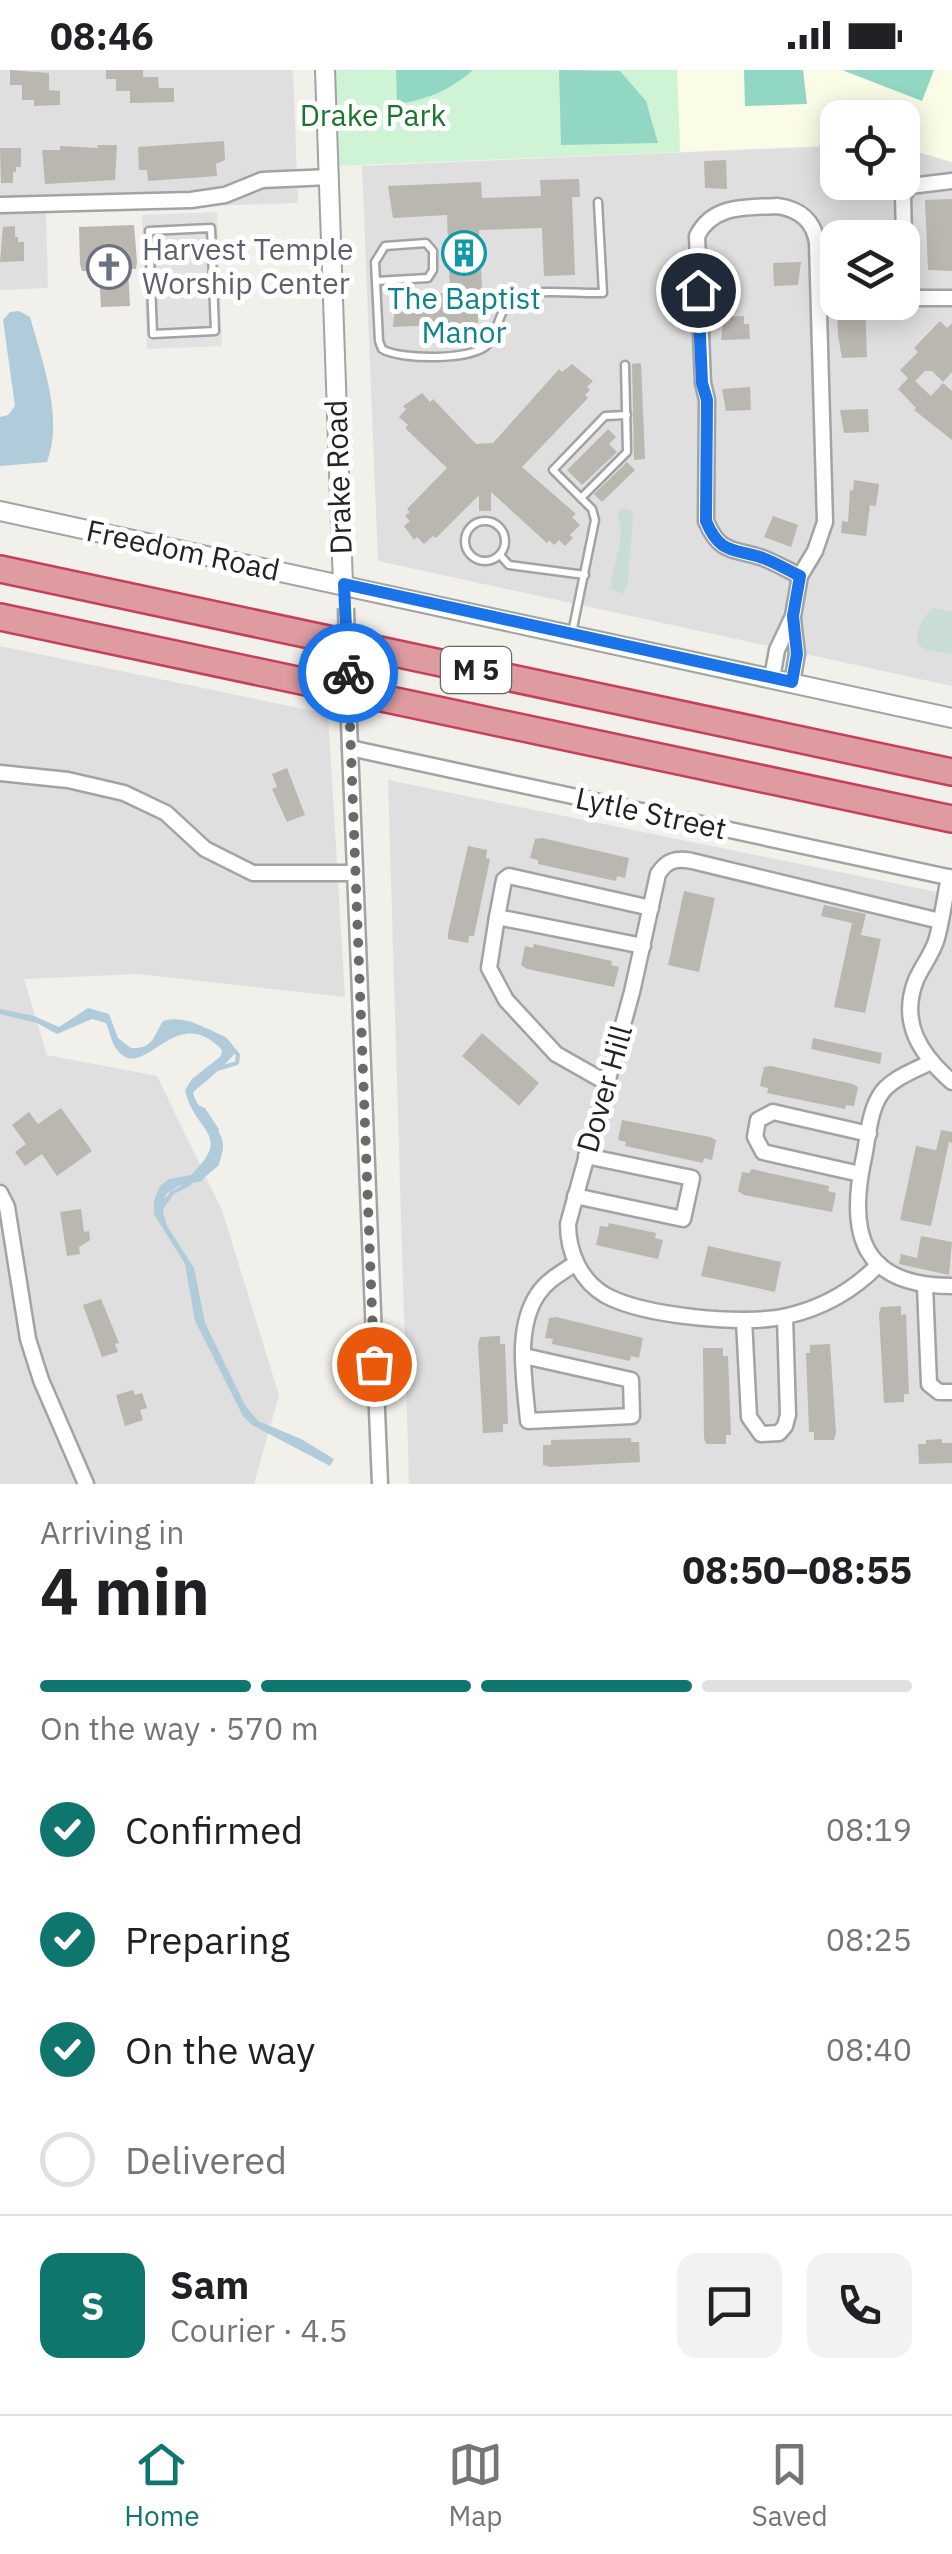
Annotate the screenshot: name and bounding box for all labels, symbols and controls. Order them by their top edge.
text: 08:46 [50,11,154,60]
park label: Drake Park [300,95,446,134]
map controls [820,100,920,320]
button: locate [820,100,920,200]
button: layers [820,220,920,320]
place label: Harvest Temple Worship Center [142,229,353,302]
building icon: The Baptist Manor [441,230,487,276]
church icon: Harvest Temple Worship Center [86,244,132,290]
pin [656,248,741,333]
icon: home [671,263,726,318]
place label: The Baptist Manor [387,278,541,351]
street label: Drake Road [315,399,360,555]
street label: Freedom Road [83,510,283,589]
courier [298,623,398,723]
icon: bike [321,646,376,701]
road number: M 5 [441,647,511,693]
street label: Lytle Street [572,778,730,848]
street label: Dover Hill [567,1020,640,1157]
pin [332,1322,417,1407]
icon: bag [347,1337,402,1392]
text: Arriving in [40,1511,185,1553]
text: 08:50–08:55 [682,1545,912,1594]
text: 4 min [40,1548,210,1633]
text: On the way · 570 m [40,1707,319,1749]
icon: check [40,1802,95,1857]
text: Confirmed [125,1805,303,1854]
text: 08:19 [826,1808,912,1850]
icon: check [40,1912,95,1967]
text: Preparing [125,1915,290,1964]
text: 08:25 [826,1918,912,1960]
icon: check [40,2022,95,2077]
text: On the way [125,2025,315,2074]
text: 08:40 [826,2028,912,2070]
text: Delivered [125,2135,287,2184]
button: chat [677,2253,782,2358]
button: phone [807,2253,912,2358]
text: Sam [170,2260,249,2309]
text: S [81,2281,104,2330]
text: Courier · 4.5 [170,2309,348,2351]
tab: Home [124,2437,200,2534]
tab: Map [448,2437,503,2534]
tab: Saved [752,2437,828,2534]

